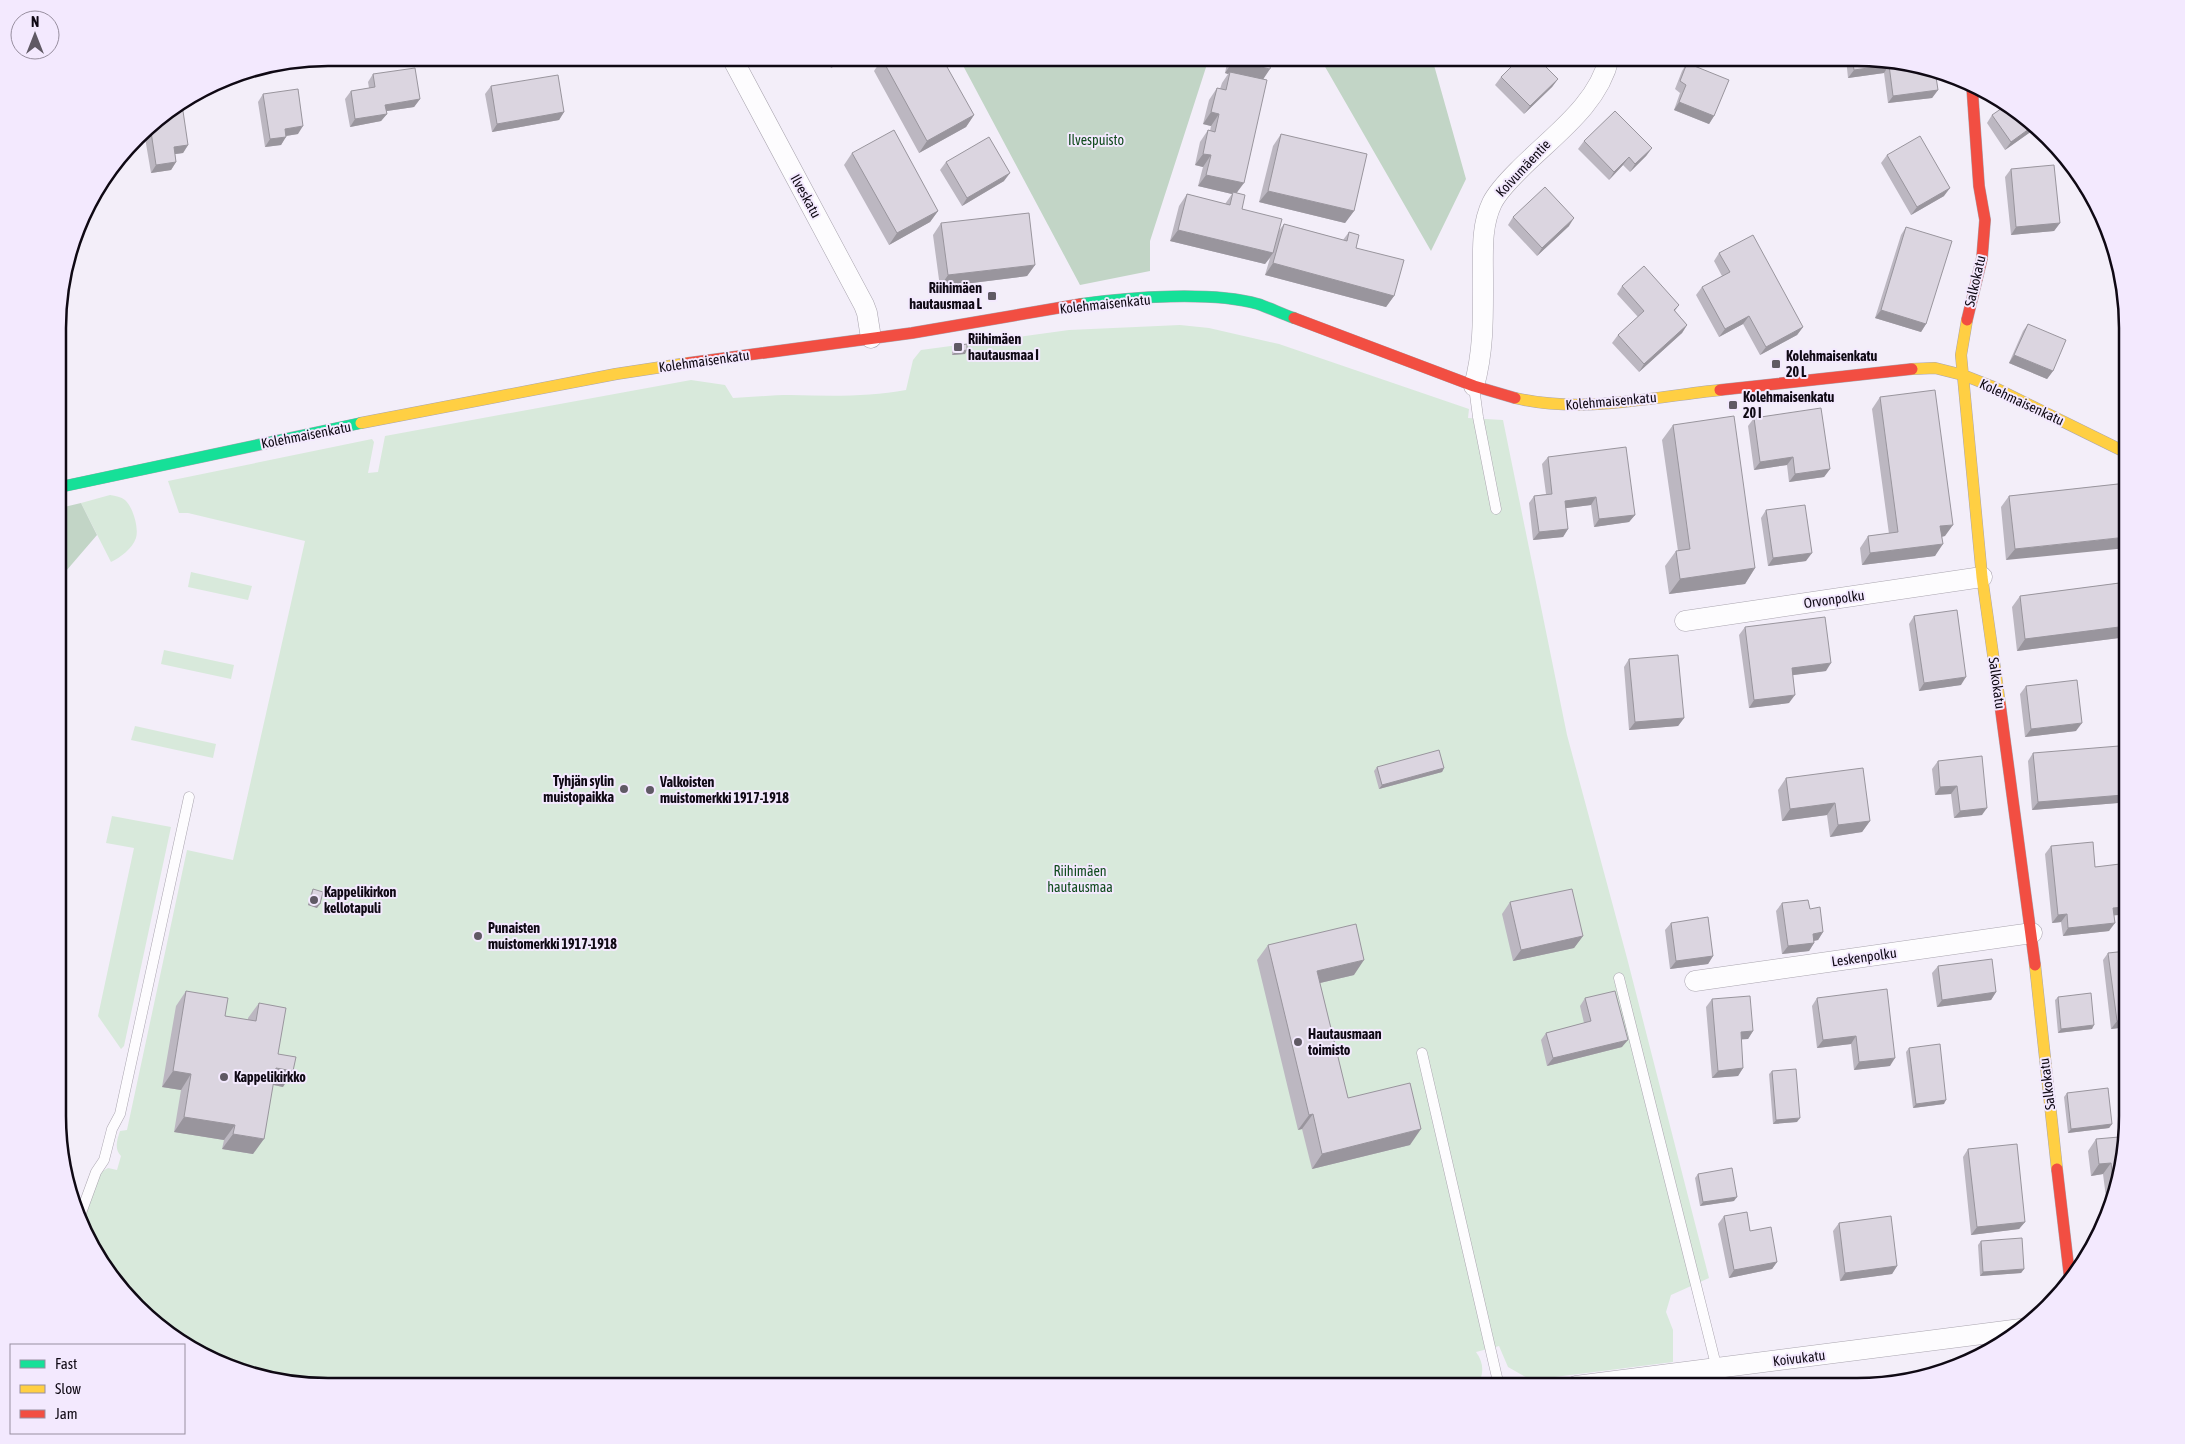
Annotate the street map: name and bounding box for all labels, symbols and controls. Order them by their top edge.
north arrow [10,10,60,60]
text: N [31,14,39,30]
park label: Ilvespuisto [1068,132,1124,148]
street label: Koivumäentie [1493,136,1553,200]
street label: Ilveskatu [787,171,825,221]
street label: Salkokatu [1961,254,1989,308]
place label: Riihimäen hautausmaa L [909,280,983,312]
marker: Riihimäen hautausmaa L [986,290,998,302]
street label: Kolehmaisenkatu [1059,291,1151,317]
place label: Riihimäen hautausmaa I [968,331,1039,363]
marker: Riihimäen hautausmaa I [952,341,964,353]
street label: Kolehmaisenkatu [658,347,750,375]
place label: Kolehmaisenkatu 20 L [1786,348,1877,380]
marker: Kolehmaisenkatu 20 L [1770,358,1782,370]
street label: Kolehmaisenkatu [1977,375,2067,429]
street label: Kolehmaisenkatu [1565,389,1657,413]
place label: Kolehmaisenkatu 20 I [1743,389,1834,421]
marker: Kolehmaisenkatu 20 I [1727,399,1739,411]
street label: Kolehmaisenkatu [260,418,352,452]
street label: Orvonpolku [1803,587,1865,611]
street label: Salkokatu [1985,656,2009,710]
place label: Tyhjän sylin muistopaikka [543,773,614,805]
place label: Valkoisten muistomerkki 1917-1918 [659,774,789,806]
marker: Tyhjän sylin muistopaikka [618,783,630,795]
marker: Valkoisten muistomerkki 1917-1918 [644,784,656,796]
park label: Riihimäen hautausmaa [1047,863,1113,895]
place label: Kappelikirkon kellotapuli [324,884,397,916]
marker: Kappelikirkon kellotapuli [308,894,320,906]
place label: Punaisten muistomerkki 1917-1918 [488,920,617,952]
marker: Punaisten muistomerkki 1917-1918 [472,930,484,942]
street label: Leskenpolku [1830,945,1898,969]
place label: Hautausmaan toimisto [1307,1026,1382,1058]
marker: Hautausmaan toimisto [1292,1036,1304,1048]
street label: Salkokatu [2036,1057,2058,1111]
place label: Kappelikirkko [234,1069,306,1085]
marker: Kappelikirkko [218,1071,230,1083]
legend [10,1344,185,1434]
street label: Koivukatu [1772,1347,1826,1369]
text: Fast [55,1355,77,1372]
text: Slow [55,1380,81,1397]
text: Jam [55,1405,78,1422]

